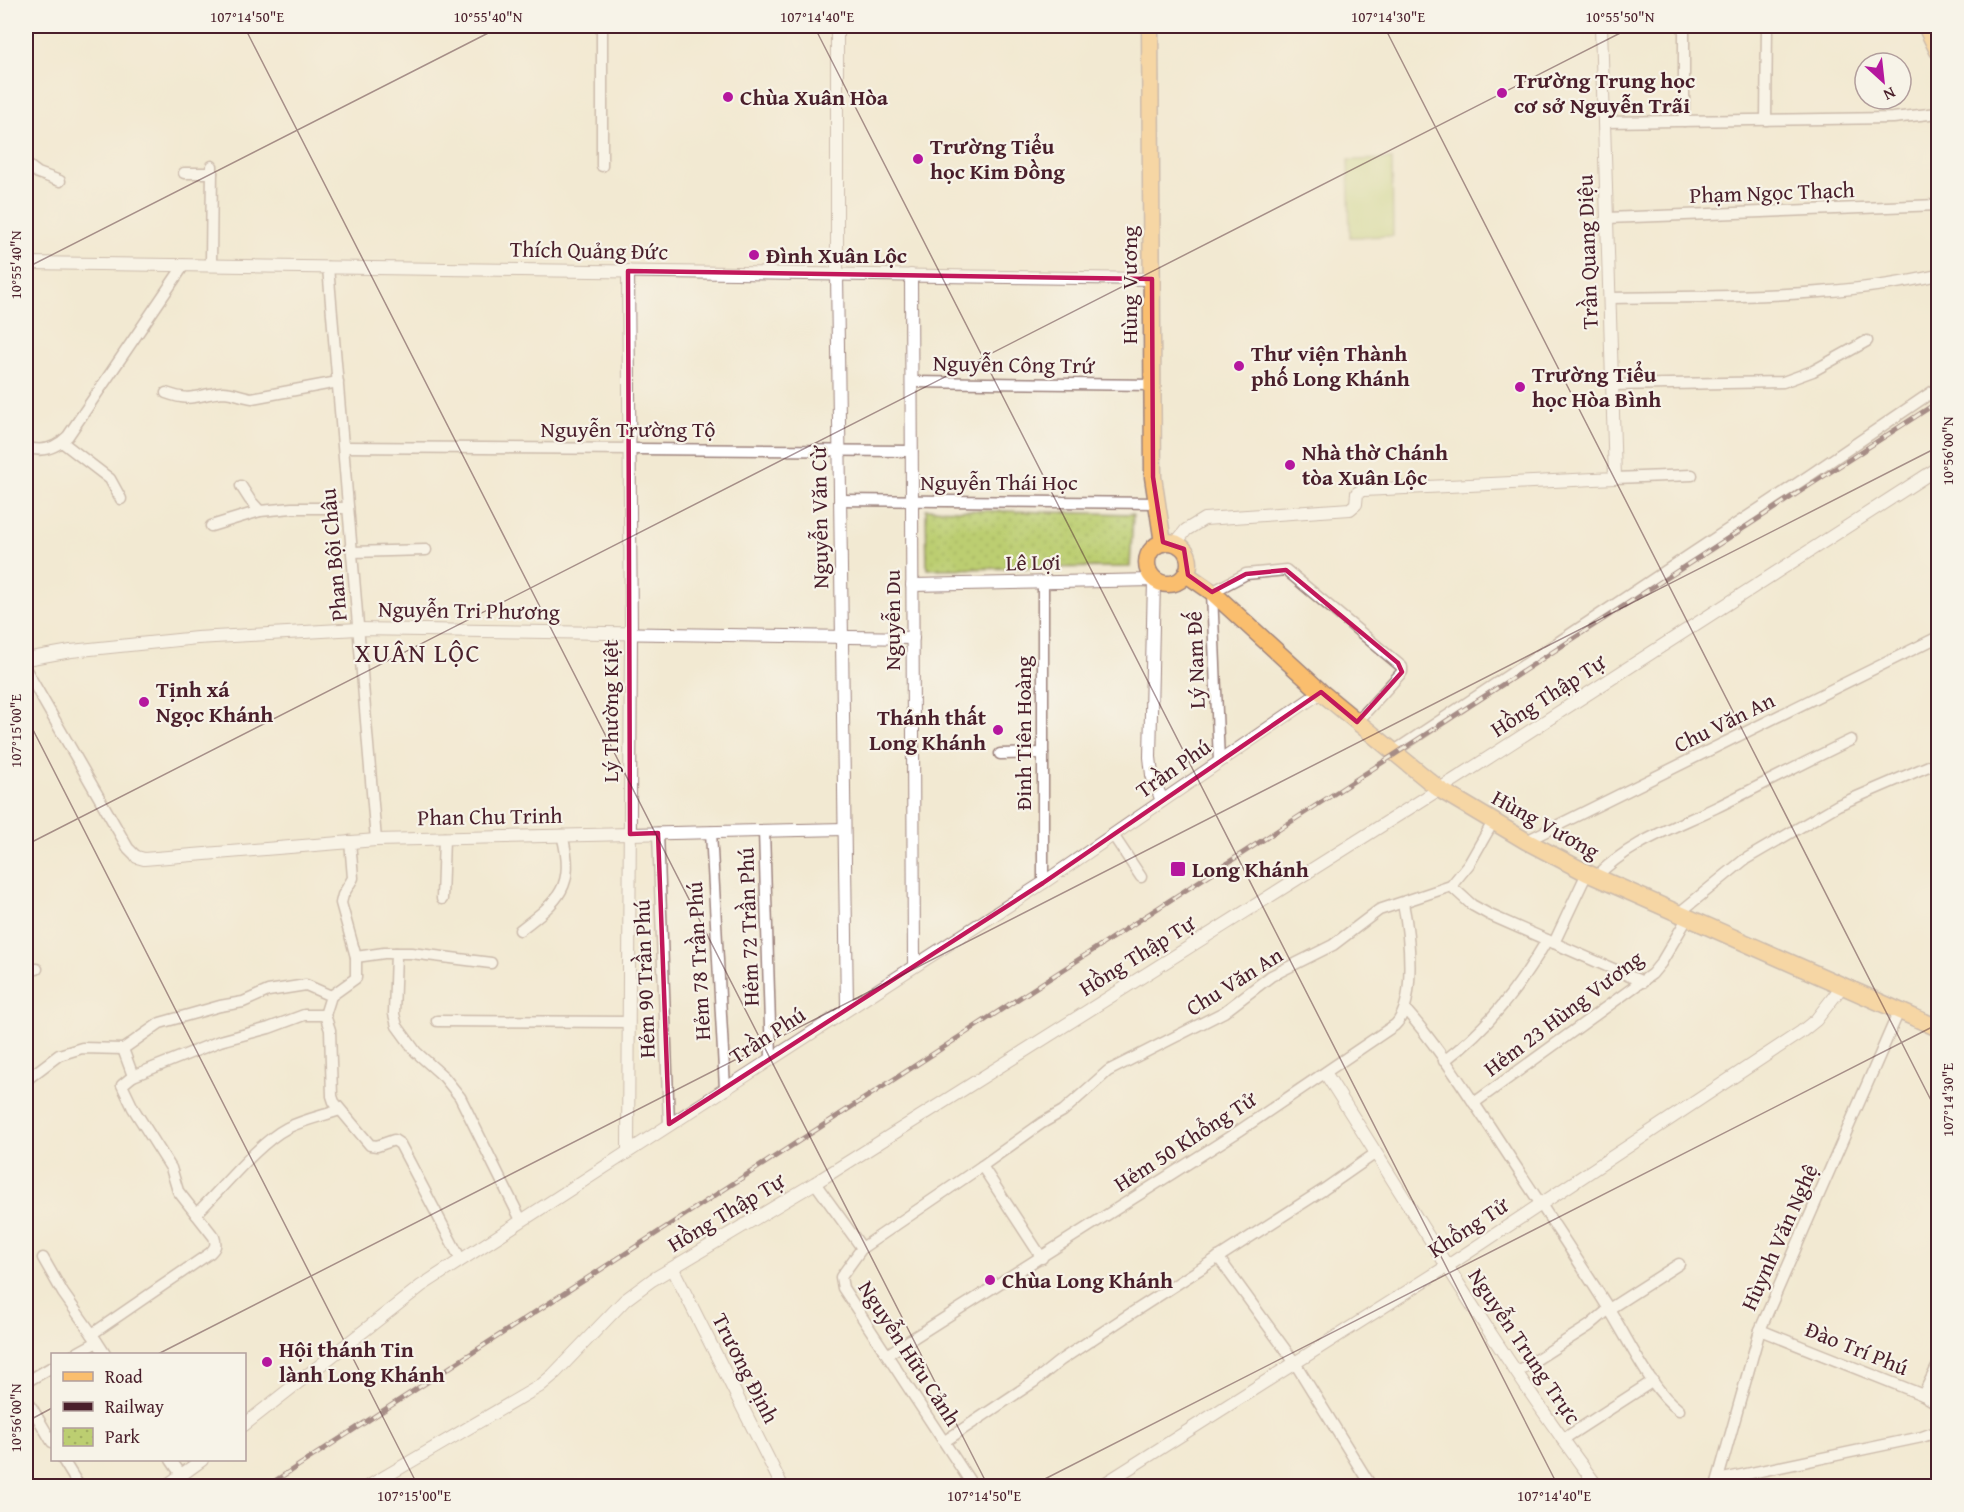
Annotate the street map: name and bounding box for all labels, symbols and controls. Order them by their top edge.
text: 107°14'50"E [210,6,284,27]
text: 10°55'40"N [454,6,523,27]
text: 107°14'40"E [780,6,854,27]
text: 107°14'30"E [1351,6,1425,27]
text: 10°55'50"N [1586,6,1655,27]
north arrow [1853,51,1913,111]
place label: Trường Trung học cơ sở Nguyễn Trãi [1514,64,1695,121]
place label: Chùa Xuân Hòa [740,81,889,113]
text: N [1879,81,1900,108]
marker: Trường Trung học cơ sở Nguyễn Trãi [1495,86,1509,100]
marker: Chùa Xuân Hòa [721,90,735,104]
place label: Trường Tiểu học Kim Đồng [930,130,1065,187]
marker: Trường Tiểu học Kim Đồng [911,152,925,166]
street label: Phạm Ngọc Thạch [1689,173,1856,211]
street label: Trần Quang Diệu [1568,174,1606,330]
street label: Hùng Vương [1113,226,1145,344]
text: 10°55'40"N [5,230,26,299]
street label: Thích Quảng Đức [510,233,669,267]
place label: Đình Xuân Lộc [766,239,907,271]
marker: Đình Xuân Lộc [747,248,761,262]
place label: Thư viện Thành phố Long Khánh [1251,337,1410,394]
street label: Nguyễn Công Trứ [933,347,1096,381]
place label: Trường Tiểu học Hòa Bình [1532,358,1661,415]
marker: Thư viện Thành phố Long Khánh [1232,359,1246,373]
marker: Trường Tiểu học Hòa Bình [1513,380,1527,394]
street label: Nguyễn Trường Tộ [541,413,715,445]
text: 10°56'00"N [1937,416,1958,485]
place label: Nhà thờ Chánh tòa Xuân Lộc [1302,436,1448,493]
street label: Nguyễn Văn Cừ [802,445,836,589]
marker: Nhà thờ Chánh tòa Xuân Lộc [1283,458,1297,472]
street label: Nguyễn Thái Học [920,466,1078,498]
street label: Phan Bội Châu [311,487,355,623]
street label: Lê Lợi [1005,546,1061,578]
street label: Nguyễn Du [876,569,908,670]
street label: Nguyễn Tri Phương [378,592,560,628]
street label: Lý Nam Đế [1177,611,1213,709]
district label: XUÂN LỘC [355,633,481,672]
street label: Lý Thường Kiệt [594,639,626,782]
street label: Hồng Thập Tự [1484,646,1612,744]
street label: Đinh Tiên Hoàng [1007,656,1039,810]
place label: Tịnh xá Ngọc Khánh [156,673,273,730]
street label: Chu Văn An [1668,684,1780,760]
text: 107°15'00"E [5,694,26,768]
marker: Tịnh xá Ngọc Khánh [137,695,151,709]
place label: Thánh thất Long Khánh [869,701,987,758]
marker: Thánh thất Long Khánh [991,723,1005,737]
street label: Trần Phú [1129,730,1217,806]
street label: Hùng Vương [1486,781,1606,867]
street label: Phan Chu Trinh [417,799,563,833]
street label: Hẻm 72 Trần Phú [729,847,767,1007]
place label: Long Khánh [1192,853,1309,885]
marker: Long Khánh [1169,860,1187,878]
street label: Hẻm 78 Trần Phú [678,881,718,1041]
street label: Hẻm 90 Trần Phú [625,899,663,1059]
street label: Hồng Thập Tự [1073,906,1202,1004]
street label: Chu Văn An [1179,938,1289,1023]
street label: Hẻm 23 Hùng Vương [1477,942,1649,1084]
street label: Trần Phú [723,998,811,1072]
text: 107°14'30"E [1937,1063,1958,1137]
street label: Hẻm 50 Khổng Tử [1107,1083,1263,1199]
street label: Hùynh Văn Nghệ [1732,1159,1826,1315]
street label: Hồng Thập Tự [661,1164,791,1260]
street label: Khổng Tử [1421,1189,1515,1265]
street label: Nguyễn Trung Trực [1461,1262,1589,1431]
place label: Chùa Long Khánh [1002,1264,1173,1296]
marker: Chùa Long Khánh [983,1273,997,1287]
street label: Nguyễn Hữu Cảnh [851,1274,970,1433]
street label: Trương Định [705,1307,788,1429]
street label: Đào Trí Phú [1801,1313,1913,1383]
place label: Hội thánh Tin lành Long Khánh [279,1333,445,1390]
legend [51,1353,246,1461]
marker: Hội thánh Tin lành Long Khánh [260,1355,274,1369]
text: Road [105,1363,143,1390]
text: 10°56'00"N [5,1383,26,1452]
text: Railway [105,1393,164,1420]
text: Park [105,1423,141,1450]
text: 107°15'00"E [377,1485,451,1506]
text: 107°14'50"E [947,1485,1021,1506]
text: 107°14'40"E [1517,1485,1591,1506]

